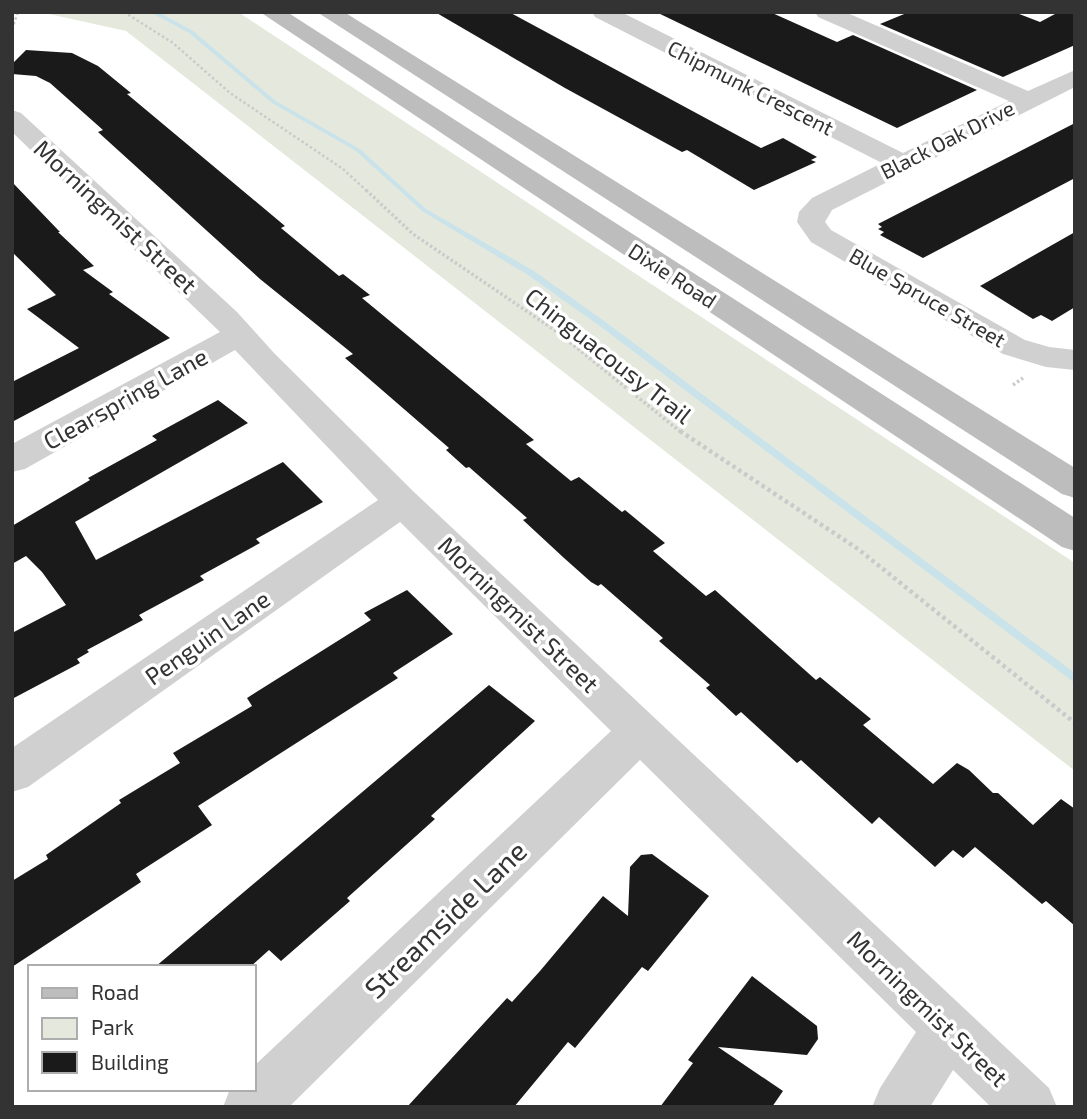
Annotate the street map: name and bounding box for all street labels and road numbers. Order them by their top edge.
street label: Chipmunk Crescent [664,34,838,140]
street label: Black Oak Drive [876,95,1018,183]
street label: Morningmist Street [29,133,203,299]
street label: Dixie Road [624,237,722,313]
street label: Blue Spruce Street [846,242,1010,352]
street label: Chinguacousy Trail [520,281,698,429]
street label: Clearspring Lane [38,341,212,455]
street label: Morningmist Street [433,530,605,698]
street label: Penguin Lane [139,583,275,691]
street label: Streamside Lane [357,833,533,1005]
street label: Morningmist Street [842,924,1014,1092]

